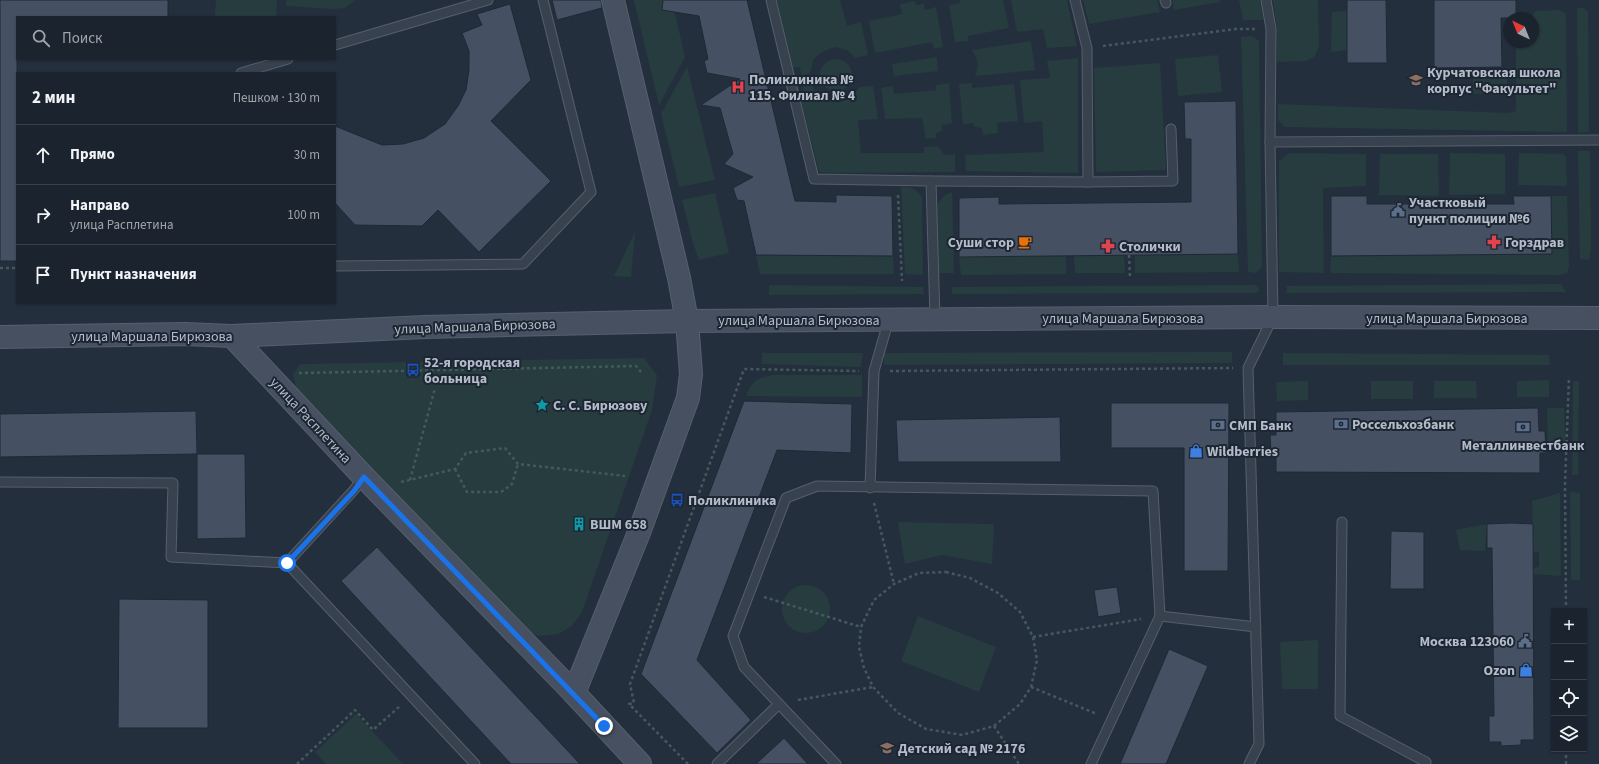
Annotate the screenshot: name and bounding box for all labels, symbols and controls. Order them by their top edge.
north arrow [1503,12,1539,48]
search box [16,16,336,60]
icon: search [30,27,52,49]
text: Поиск [62,28,103,49]
place label: Курчатовская школа корпус "Факультет" [1427,63,1561,99]
place label: Поликлиника № 115. Филиал № 4 [749,70,856,106]
school or university icon: Курчатовская школа корпус "Факультет" [1408,72,1424,88]
hospital icon: Поликлиника № 115. Филиал № 4 [730,79,746,95]
text: 2 мин [32,86,75,110]
text: Пешком · 130 m [233,89,320,107]
icon: ahead [32,144,54,166]
text: Прямо [70,144,115,165]
text: 30 m [294,146,320,164]
place label: Участковый пункт полиции №6 [1409,193,1530,229]
text: Направо [70,195,129,216]
public building icon: Участковый пункт полиции №6 [1390,202,1406,218]
icon: right [32,204,54,226]
text: 100 m [287,206,320,224]
text: улица Расплетина [70,216,174,234]
place label: Суши стор [948,233,1014,253]
place label: Горздрав [1505,233,1564,253]
cafe icon: Суши стор [1017,234,1033,250]
pharmacy icon: Горздрав [1486,234,1502,250]
place label: Столички [1119,237,1181,257]
pharmacy icon: Столички [1100,238,1116,254]
icon: arrive [32,264,54,286]
text: Пункт назначения [70,264,197,285]
street label: улица Маршала Бирюзова [1042,309,1204,329]
street label: улица Маршала Бирюзова [1366,309,1528,329]
street label: улица Маршала Бирюзова [718,311,880,331]
street label: улица Маршала Бирюзова [394,314,556,340]
street label: улица Маршала Бирюзова [71,327,233,347]
place label: 52-я городская больница [424,353,520,389]
bus stop icon: 52-я городская больница [405,362,421,378]
street label: улица Расплетина [265,373,356,468]
place label: С. С. Бирюзову [553,396,648,416]
place icon: С. С. Бирюзову [534,397,550,413]
place label: Россельхозбанк [1352,415,1454,435]
place label: СМП Банк [1229,416,1292,436]
bank icon: Россельхозбанк [1333,416,1349,432]
bank icon: СМП Банк [1210,417,1226,433]
bank icon: Металлинвестбанк [1515,419,1531,435]
place label: Металлинвестбанк [1462,436,1585,456]
place label: Wildberries [1207,442,1278,462]
shop icon: Wildberries [1188,443,1204,459]
place label: Поликлиника [688,491,776,511]
bus stop icon: Поликлиника [669,492,685,508]
place label: ВШM 658 [590,515,647,535]
building icon: ВШM 658 [571,516,587,532]
route start [278,554,296,572]
map controls [1551,608,1587,752]
button: + [1551,608,1587,644]
place label: Москва 123060 [1419,632,1514,652]
public building icon: Москва 123060 [1517,633,1533,649]
button: − [1551,644,1587,680]
place label: Ozon [1484,661,1515,681]
shop icon: Ozon [1518,662,1534,678]
button: locate [1551,680,1587,716]
button: layers [1551,716,1587,752]
route end [595,717,613,735]
place label: Детский сад № 2176 [898,739,1025,759]
school or university icon: Детский сад № 2176 [879,740,895,756]

